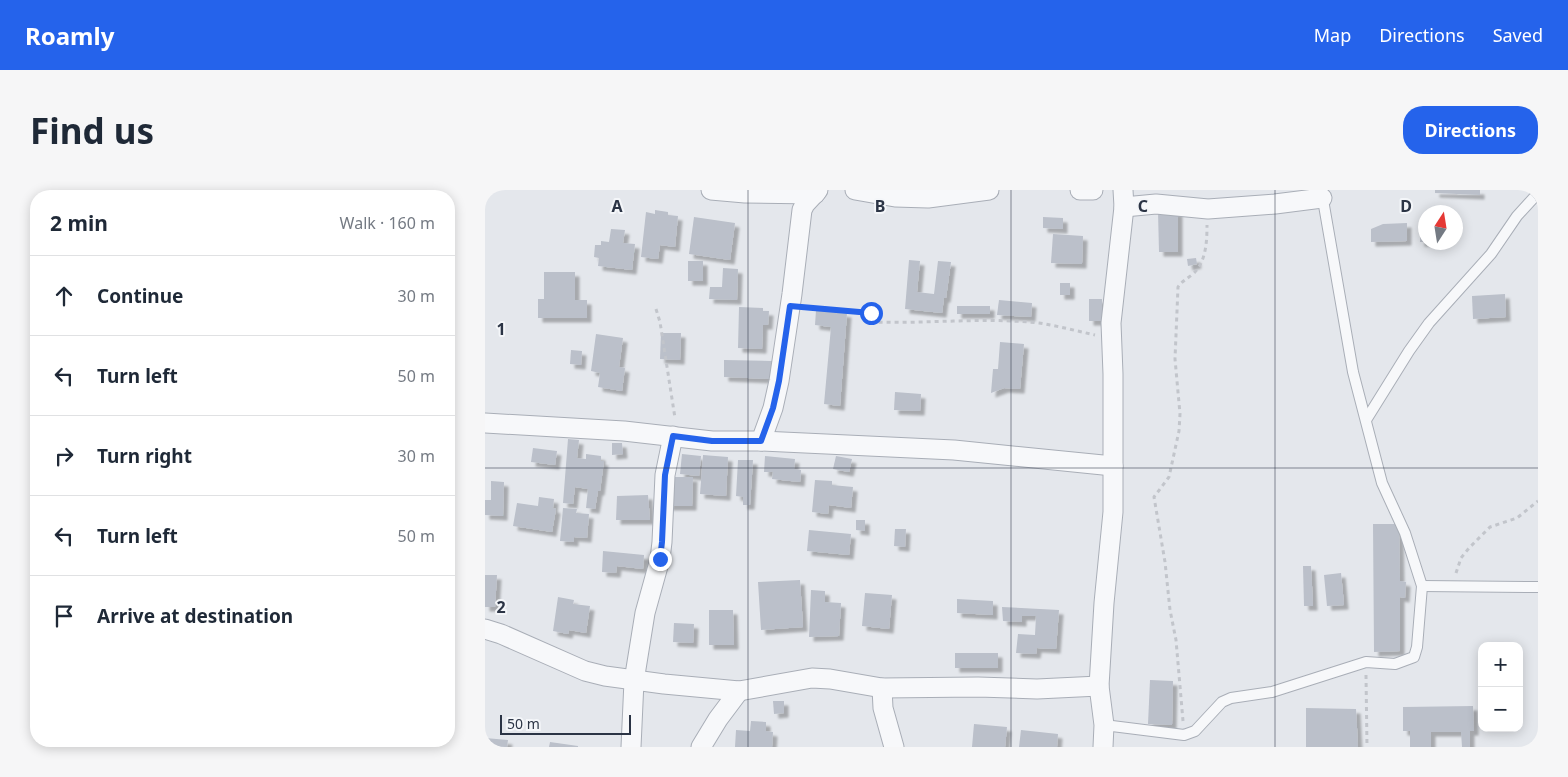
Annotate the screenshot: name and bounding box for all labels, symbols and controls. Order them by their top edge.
text: Roamly [25,19,114,52]
text: Map [1314,23,1351,47]
text: Directions [1379,23,1465,47]
text: Saved [1493,23,1543,47]
button: Directions [1403,106,1538,154]
text: Find us [30,107,154,154]
text: A [611,195,623,217]
text: B [875,195,885,217]
text: C [1138,195,1148,217]
text: D [1400,195,1412,217]
north arrow [1418,205,1463,250]
text: 2 min [50,209,108,237]
text: Walk · 160 m [340,212,435,234]
icon: ahead [50,282,78,310]
text: Continue [97,283,183,309]
text: 30 m [398,285,435,307]
route start [860,302,883,325]
text: 1 [496,318,506,340]
icon: left [50,362,78,390]
text: Turn left [97,363,178,389]
text: 50 m [398,365,435,387]
icon: right [50,442,78,470]
text: Turn right [97,443,192,469]
text: 30 m [398,445,435,467]
icon: left [50,522,78,550]
text: Turn left [97,523,178,549]
text: 50 m [398,525,435,547]
route end [649,548,672,571]
text: 2 [496,596,506,618]
icon: arrive [50,602,78,630]
text: Arrive at destination [97,603,293,629]
map controls [1478,642,1523,732]
button: + [1478,642,1523,687]
button: − [1478,687,1523,732]
scale bar [500,712,631,735]
text: 50 m [507,714,540,733]

